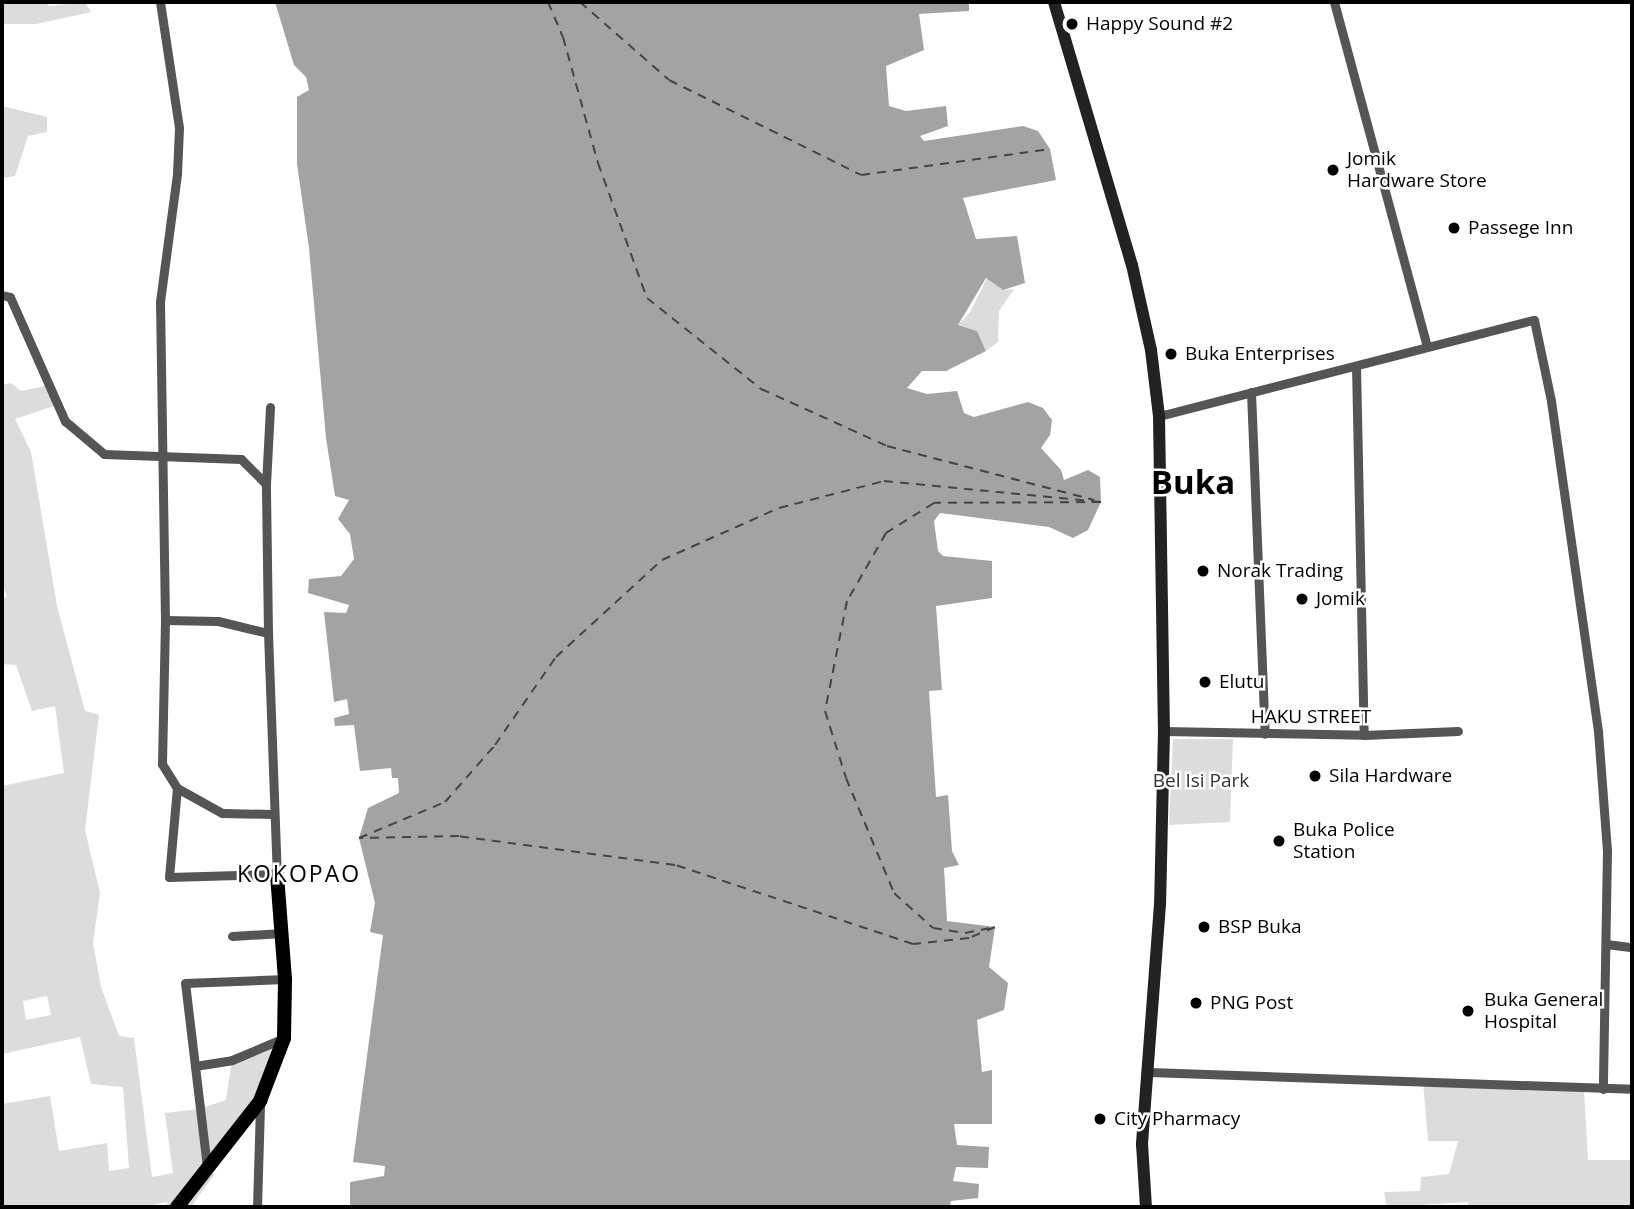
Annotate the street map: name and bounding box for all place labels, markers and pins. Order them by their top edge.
place label: Happy Sound #2 [1086,13,1233,35]
marker: Happy Sound #2 [1064,16,1080,32]
place label: Jomik Hardware Store [1347,148,1487,192]
marker: Jomik Hardware Store [1325,162,1341,178]
place label: Passege Inn [1468,217,1573,239]
marker: Passege Inn [1446,220,1462,236]
place label: Buka Enterprises [1185,343,1335,365]
marker: Buka Enterprises [1163,346,1179,362]
place label: Norak Trading [1217,560,1343,582]
marker: Norak Trading [1195,563,1211,579]
place label: Jomik [1316,588,1365,610]
marker: Jomik [1294,591,1310,607]
place label: Elutu [1219,671,1264,693]
marker: Elutu [1197,674,1213,690]
place label: Sila Hardware [1329,765,1452,787]
marker: Sila Hardware [1307,768,1323,784]
place label: Buka Police Station [1293,819,1395,863]
marker: Buka Police Station [1271,833,1287,849]
place label: BSP Buka [1218,916,1302,938]
marker: BSP Buka [1196,919,1212,935]
place label: Buka General Hospital [1484,989,1603,1033]
place label: PNG Post [1210,992,1293,1014]
marker: PNG Post [1188,995,1204,1011]
marker: Buka General Hospital [1458,1001,1478,1021]
place label: City Pharmacy [1114,1108,1240,1130]
marker: City Pharmacy [1092,1111,1108,1127]

